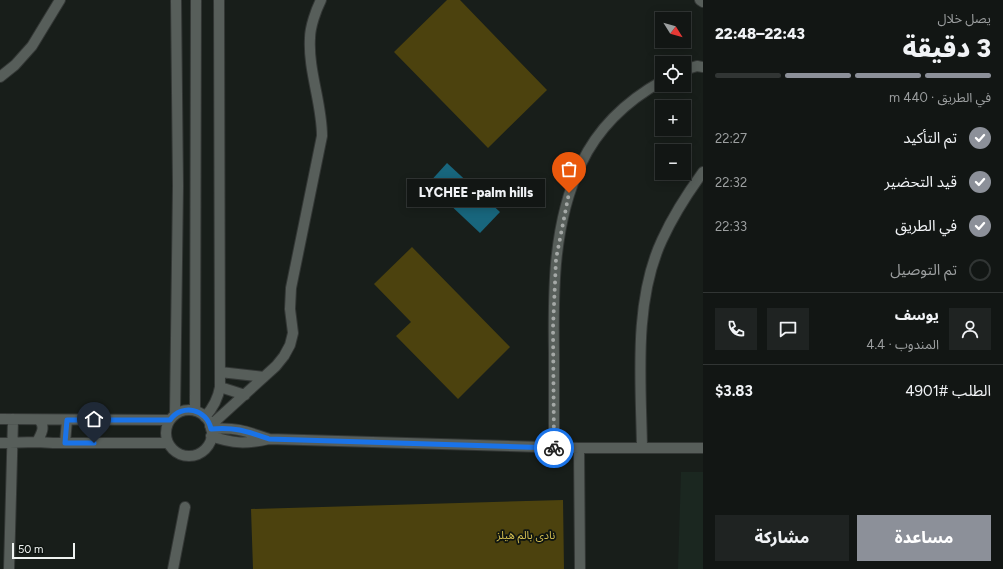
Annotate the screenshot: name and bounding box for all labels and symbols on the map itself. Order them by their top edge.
north arrow [655,12,691,48]
pin [552,152,586,193]
callout: LYCHEE -palm hills [407,179,545,207]
pin [77,402,111,443]
courier [534,428,574,468]
park label: نادى بالم هيلز [496,529,555,544]
scale bar [12,541,75,560]

